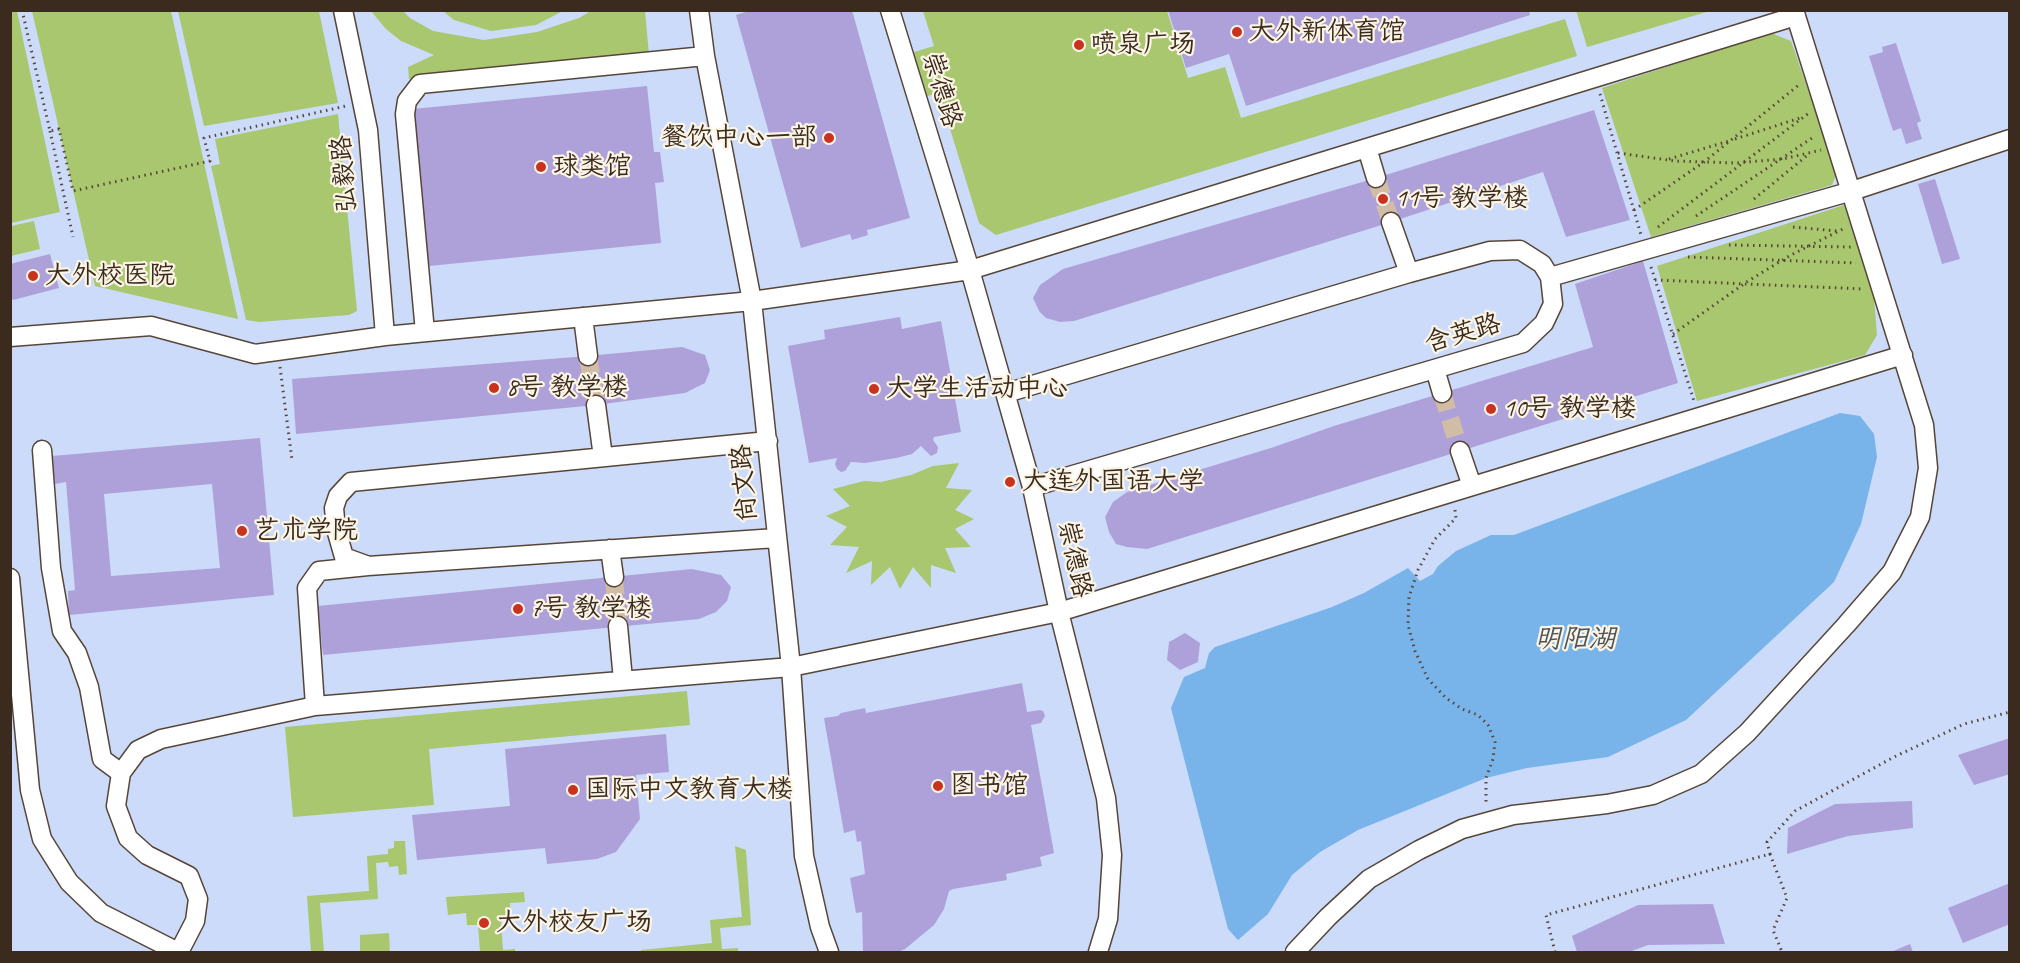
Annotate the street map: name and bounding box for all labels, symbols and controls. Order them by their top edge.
place label: 大外新体育馆 [1249,16,1405,48]
marker: 大外新体育馆 [1230,25,1244,39]
place label: 喷泉广场 [1091,29,1195,61]
marker: 喷泉广场 [1072,38,1086,52]
street label: 崇德路 [915,48,967,132]
place label: 餐饮中心一部 [661,122,817,154]
marker: 餐饮中心一部 [822,131,836,145]
street label: 弘毅路 [326,134,364,214]
place label: 球类馆 [553,151,631,183]
marker: 球类馆 [534,160,548,174]
place label: 11号 教学楼 [1395,183,1529,215]
marker: 11号 教学楼 [1376,192,1390,206]
place label: 大外校医院 [45,260,175,292]
marker: 大外校医院 [26,269,40,283]
street label: 含英路 [1421,308,1505,360]
place label: 8号 教学楼 [506,372,628,404]
place label: 大学生活动中心 [886,373,1068,405]
marker: 8号 教学楼 [487,381,501,395]
marker: 大学生活动中心 [867,382,881,396]
place label: 10号 教学楼 [1503,393,1637,425]
marker: 10号 教学楼 [1484,402,1498,416]
street label: 尚文路 [726,443,764,523]
place label: 大连外国语大学 [1022,466,1204,498]
marker: 大连外国语大学 [1003,475,1017,489]
place label: 艺术学院 [254,515,358,547]
street label: 崇德路 [1051,518,1097,600]
marker: 艺术学院 [235,524,249,538]
place label: 7号 教学楼 [530,593,652,625]
marker: 7号 教学楼 [511,602,525,616]
water label: 明阳湖 [1535,624,1615,656]
place label: 图书馆 [950,770,1028,802]
place label: 国际中文教育大楼 [585,774,793,806]
marker: 图书馆 [931,779,945,793]
marker: 国际中文教育大楼 [566,783,580,797]
place label: 大外校友广场 [496,907,652,939]
marker: 大外校友广场 [477,916,491,930]

